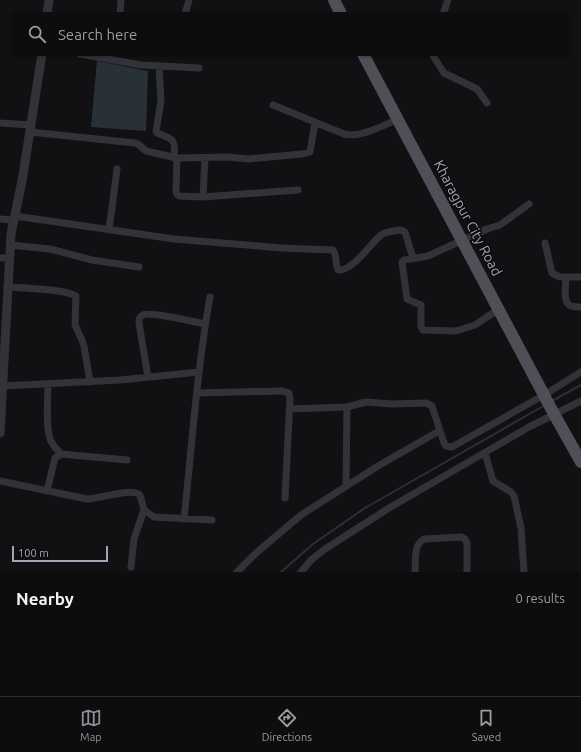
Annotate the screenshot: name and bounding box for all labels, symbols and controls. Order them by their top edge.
search box [12,12,569,56]
icon: search [26,23,48,45]
text: Search here [58,26,137,43]
street label: Kharagpur City Road [431,157,505,279]
scale bar [12,544,108,563]
text: 100 m [18,547,49,559]
text: Nearby [16,589,74,608]
text: 0 results [515,591,565,605]
tab: Map [80,707,102,743]
tab: Directions [262,707,312,743]
tab: Saved [472,707,501,743]

